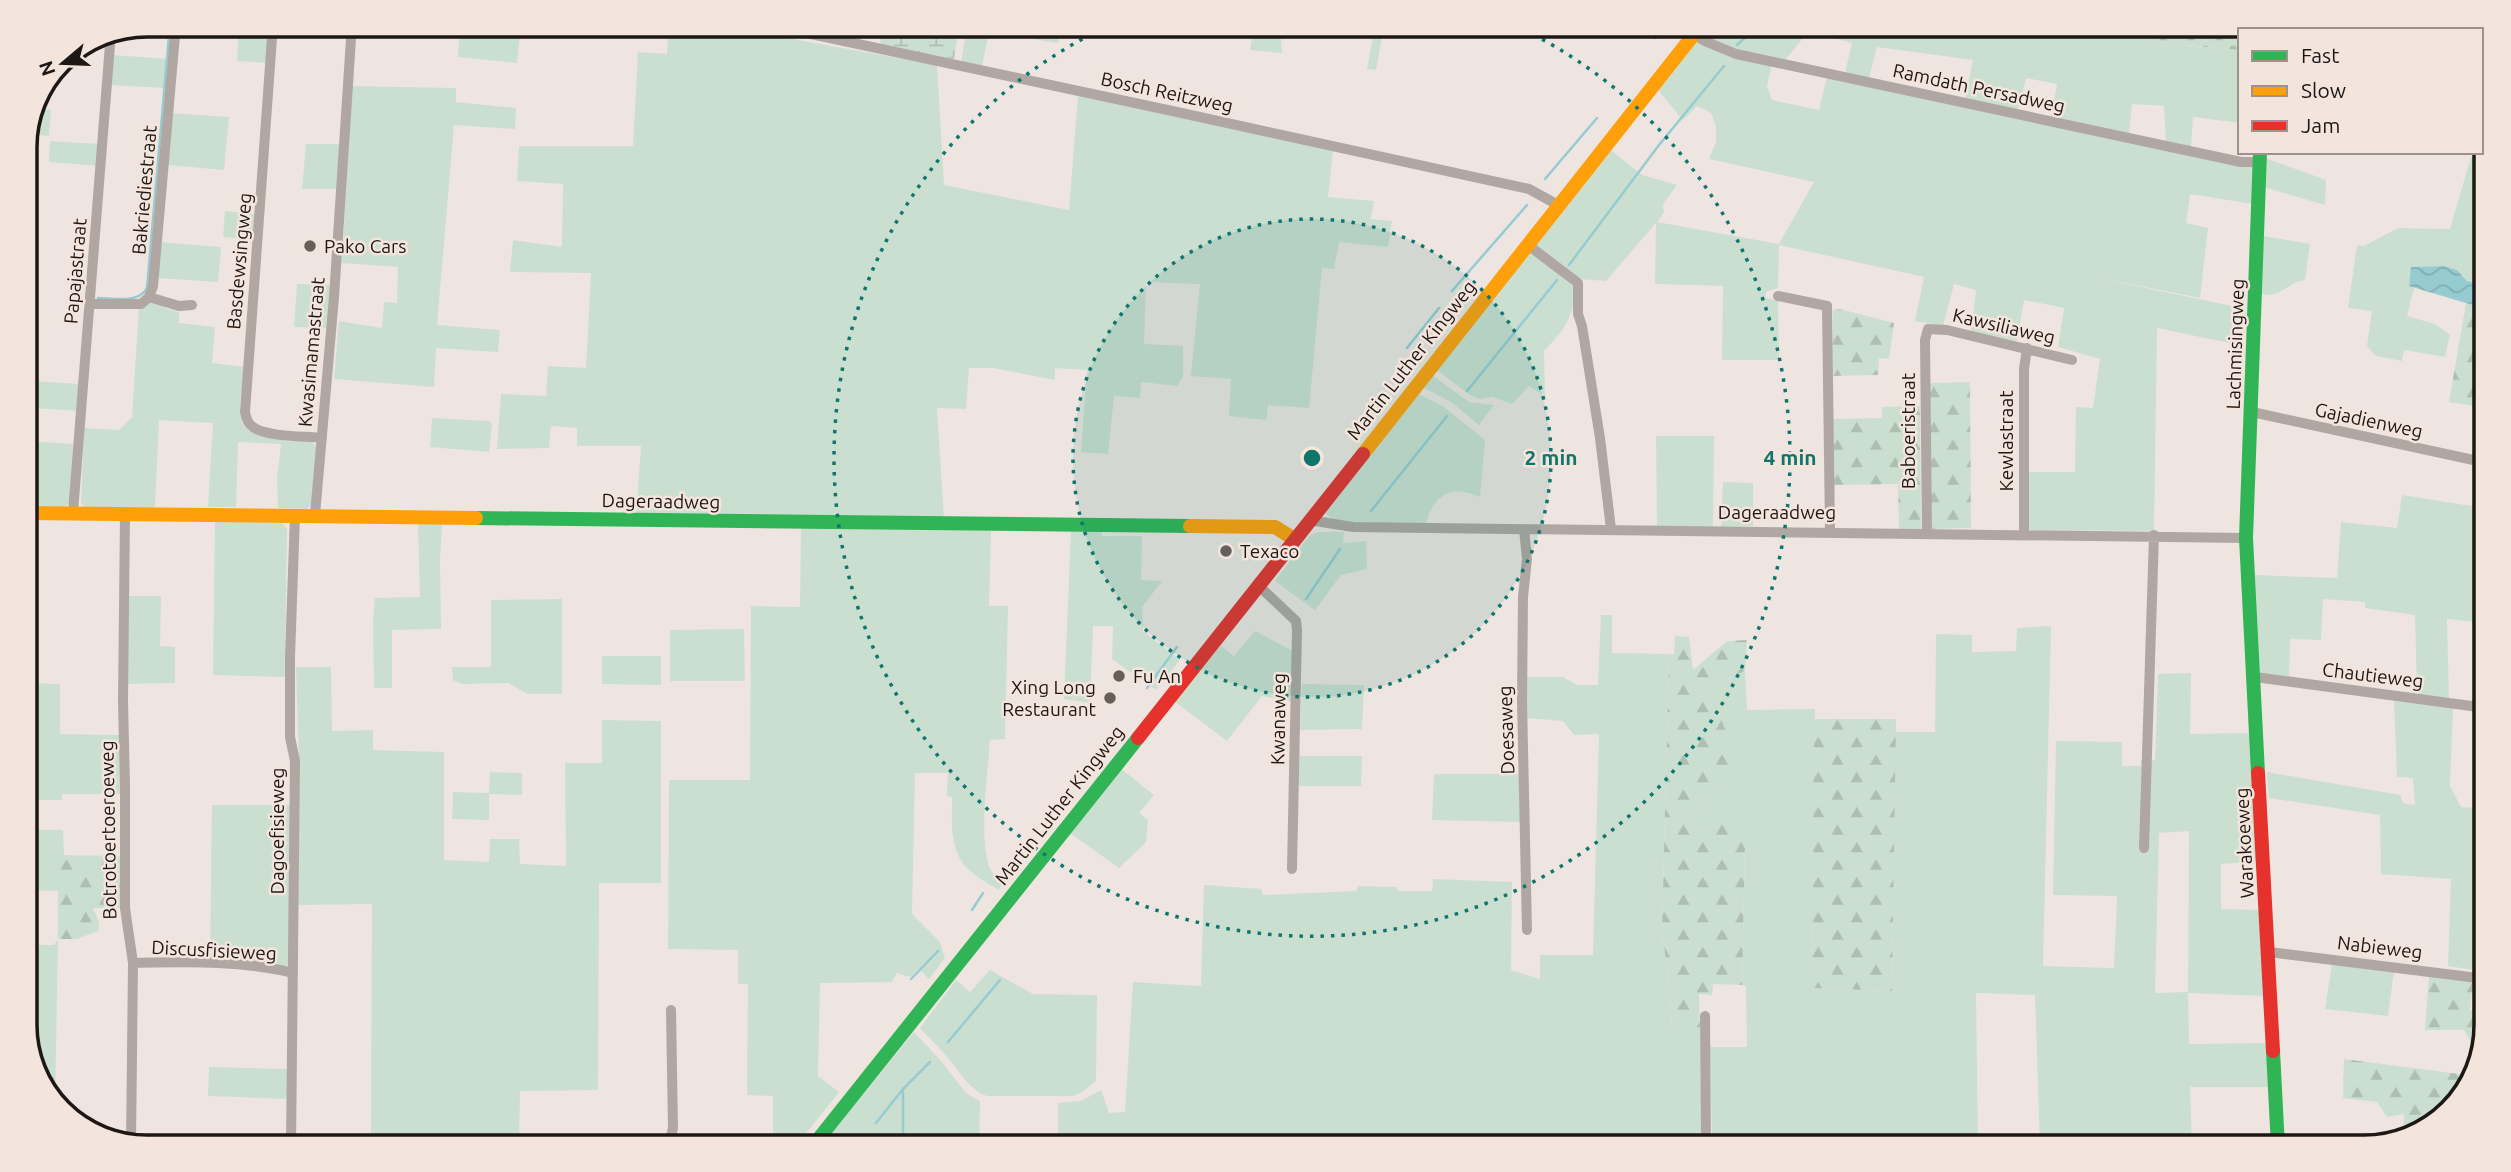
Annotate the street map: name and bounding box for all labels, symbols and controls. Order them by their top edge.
north arrow [28,28,98,98]
legend [2238,28,2483,154]
text: Fast [2301,43,2339,67]
text: N [34,58,60,79]
street label: Ramdath Persadweg [1891,59,2067,117]
street label: Bosch Reitzweg [1099,67,1235,117]
text: Slow [2301,78,2346,102]
text: Jam [2301,113,2340,137]
street label: Bakriediestraat [127,124,161,256]
street label: Basdewsingweg [222,192,256,330]
street label: Papajastraat [59,217,91,325]
place label: Pako Cars [324,235,407,257]
marker: Pako Cars [302,238,318,254]
street label: Kwasimamastraat [293,276,329,428]
street label: Martin Luther Kingweg [1342,276,1480,444]
street label: Lachmisingweg [2222,278,2248,410]
street label: Kawsiliaweg [1951,304,2057,348]
street label: Baboeristraat [1897,372,1919,489]
street label: Kewlastraat [1995,390,2017,492]
street label: Gajadienweg [2313,398,2425,442]
text: 2 min [1524,445,1578,469]
text: 4 min [1763,445,1817,469]
centre of rings [1300,446,1324,470]
street label: Dageraadweg [602,489,720,513]
street label: Dageraadweg [1718,501,1836,523]
place label: Texaco [1240,540,1299,562]
marker: Texaco [1218,543,1234,559]
street label: Chautieweg [2321,658,2425,692]
place label: Fu An [1133,665,1181,687]
marker: Fu An [1111,668,1127,684]
street label: Kwanaweg [1266,673,1290,765]
place label: Xing Long Restaurant [1002,676,1097,720]
street label: Doesaweg [1493,685,1519,775]
marker: Xing Long Restaurant [1102,690,1118,706]
street label: Martin Luther Kingweg [990,721,1128,889]
street label: Botrotoertoeroeweg [95,740,121,920]
street label: Dagoefisieweg [266,767,288,895]
street label: Warakoeweg [2230,787,2258,899]
street label: Nabieweg [2336,931,2424,963]
street label: Discusfisieweg [151,936,277,964]

